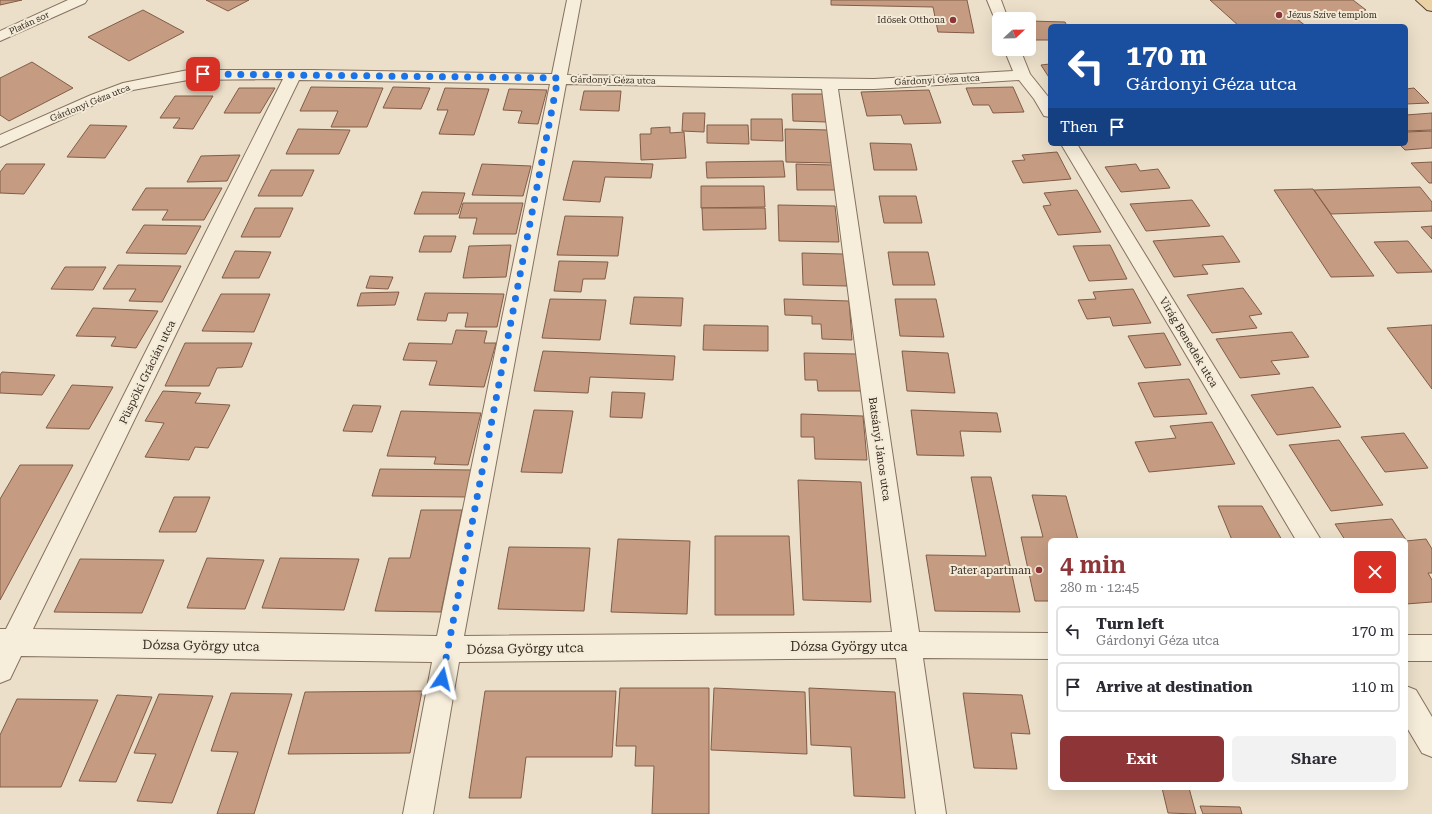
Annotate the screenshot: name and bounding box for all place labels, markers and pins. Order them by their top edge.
marker: Jézus Szíve templom [1274,10,1284,20]
place label: Jézus Szíve templom [1287,10,1377,20]
place label: Idősek Otthona [877,15,945,25]
marker: Idősek Otthona [948,15,958,25]
pin [186,57,220,91]
place label: Pater apartman [950,564,1031,577]
marker: Pater apartman [1034,565,1044,575]

